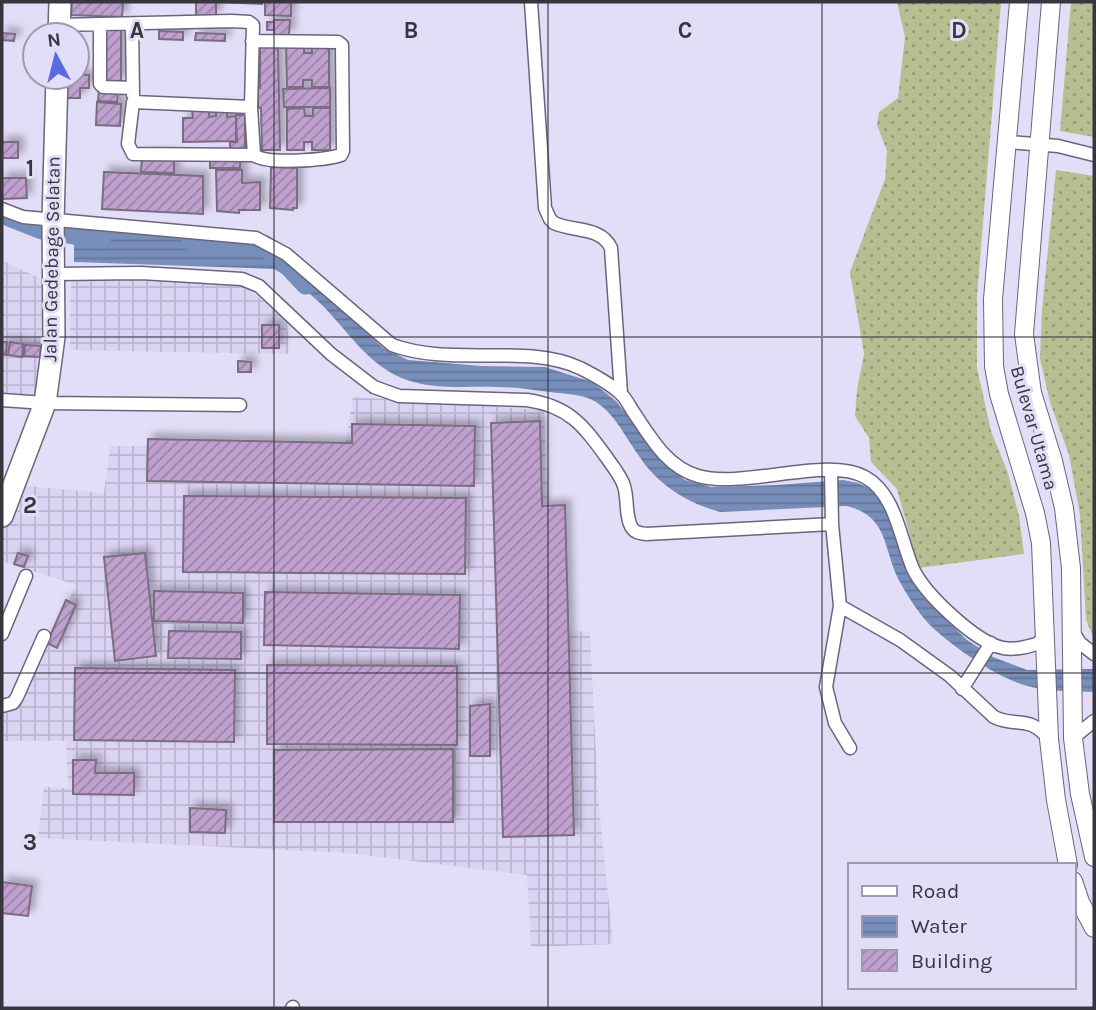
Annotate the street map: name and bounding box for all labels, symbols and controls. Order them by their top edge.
text: A [130,17,144,44]
text: B [404,17,418,44]
text: C [678,17,692,44]
text: D [951,17,967,44]
north arrow [21,21,91,91]
text: N [46,28,62,52]
text: 1 [26,155,34,182]
street label: Jalan Gedebage Selatan [39,156,65,362]
street label: Bulevar Utama [1006,363,1062,493]
text: 2 [23,492,37,519]
text: 3 [23,829,37,856]
legend [848,863,1075,989]
text: Road [911,879,959,903]
text: Water [911,914,967,938]
text: Building [911,949,992,973]

